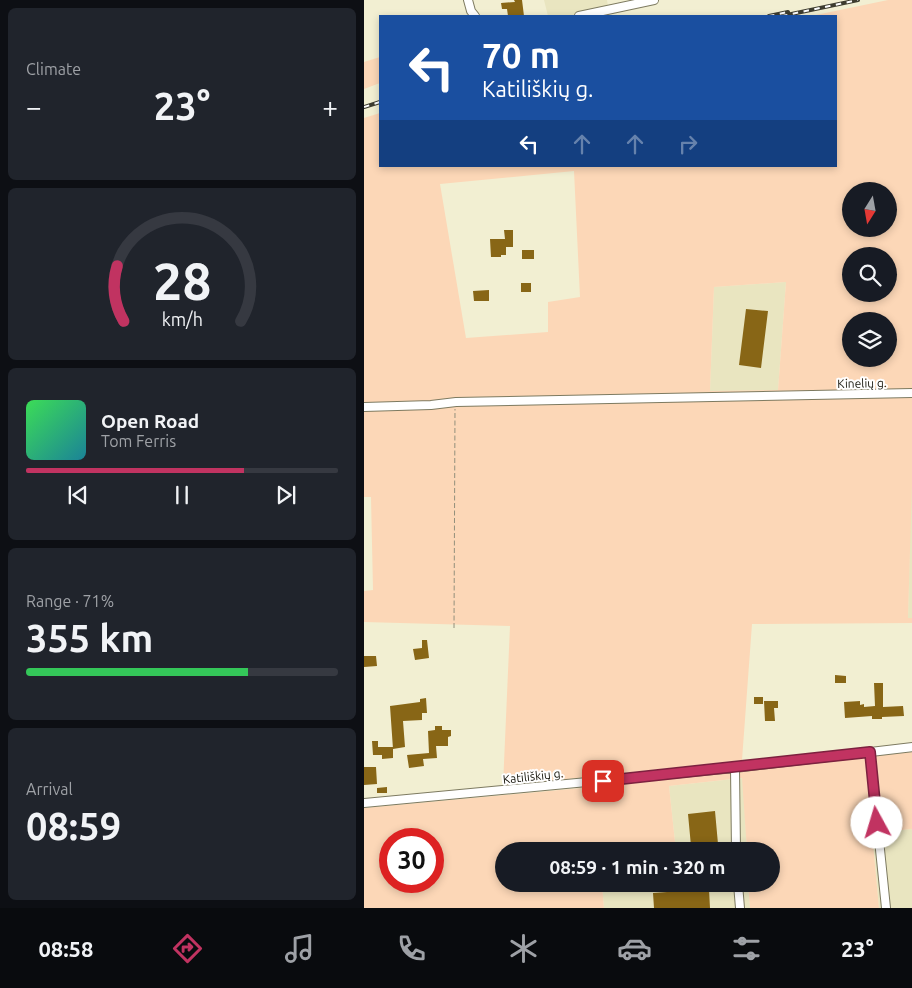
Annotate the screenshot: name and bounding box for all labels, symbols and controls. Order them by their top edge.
icon: left [399,35,464,100]
text: 70 m [482,35,560,75]
text: Climate [26,60,81,78]
text: Katiliškių g. [482,76,593,101]
text: 23° [154,85,210,127]
text: − [26,91,42,122]
text: + [322,91,338,122]
icon: left [515,130,543,158]
icon: ahead [568,130,596,158]
icon: ahead [621,130,649,158]
icon: right [674,130,702,158]
north arrow [842,182,896,238]
map controls [842,182,897,367]
button: search [842,247,897,302]
text: 28 [153,252,211,310]
text: km/h [161,309,203,329]
button: layers [842,312,897,367]
street label: Kinelių g. [837,376,887,390]
text: Open Road [101,410,199,432]
text: Tom Ferris [101,432,176,450]
icon: previous [64,481,92,509]
icon: pause [168,481,196,509]
icon: next [272,481,300,509]
text: Range · 71% [26,592,114,610]
text: 355 km [26,617,153,659]
pin [582,760,624,802]
street label: Katiliškių g. [502,766,564,786]
icon: arrive [589,767,617,795]
text: Arrival [26,780,73,798]
position arrow [850,796,902,848]
text: 08:59 [26,805,121,847]
speed limit sign: 30 [379,828,444,893]
text: 08:59 · 1 min · 320 m [550,856,725,878]
icon: directions [170,931,205,966]
icon: music [282,931,317,966]
icon: phone [394,931,429,966]
icon: climate [506,931,541,966]
icon: car [617,931,652,966]
icon: filters [729,931,764,966]
text: 08:58 [38,936,93,961]
text: 23° [841,936,874,961]

